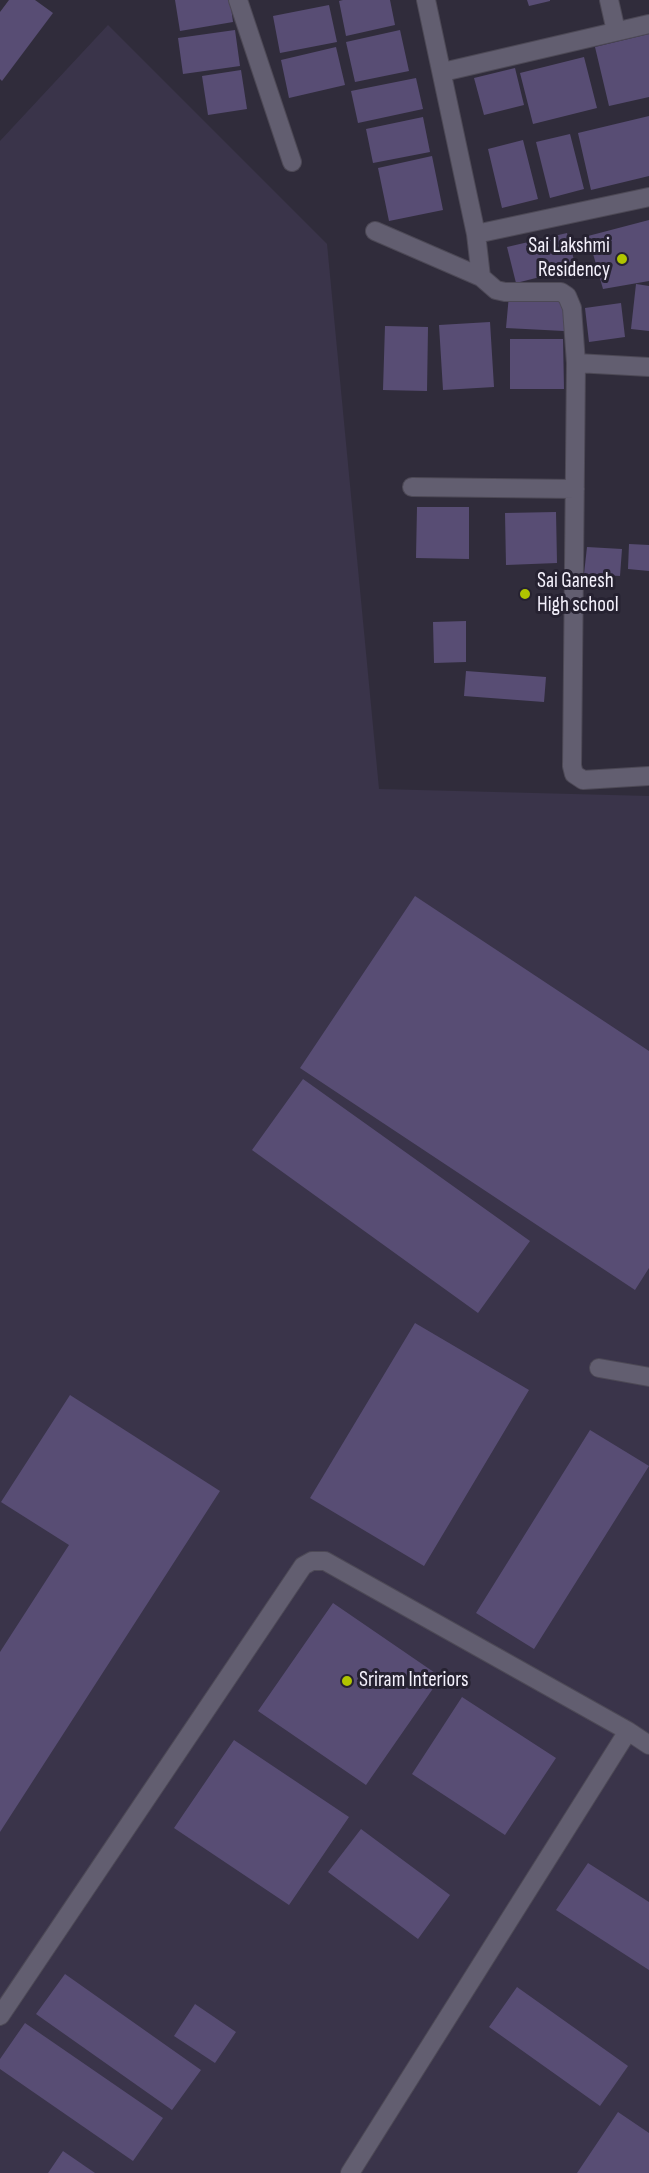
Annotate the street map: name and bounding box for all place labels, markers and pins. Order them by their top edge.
place label: Sai Lakshmi Residency [528,234,610,284]
marker: Sai Lakshmi Residency [615,252,629,266]
place label: Sai Ganesh High school [537,569,619,619]
marker: Sai Ganesh High school [518,587,532,601]
place label: Sriram Interiors [359,1668,468,1694]
marker: Sriram Interiors [340,1674,354,1688]

